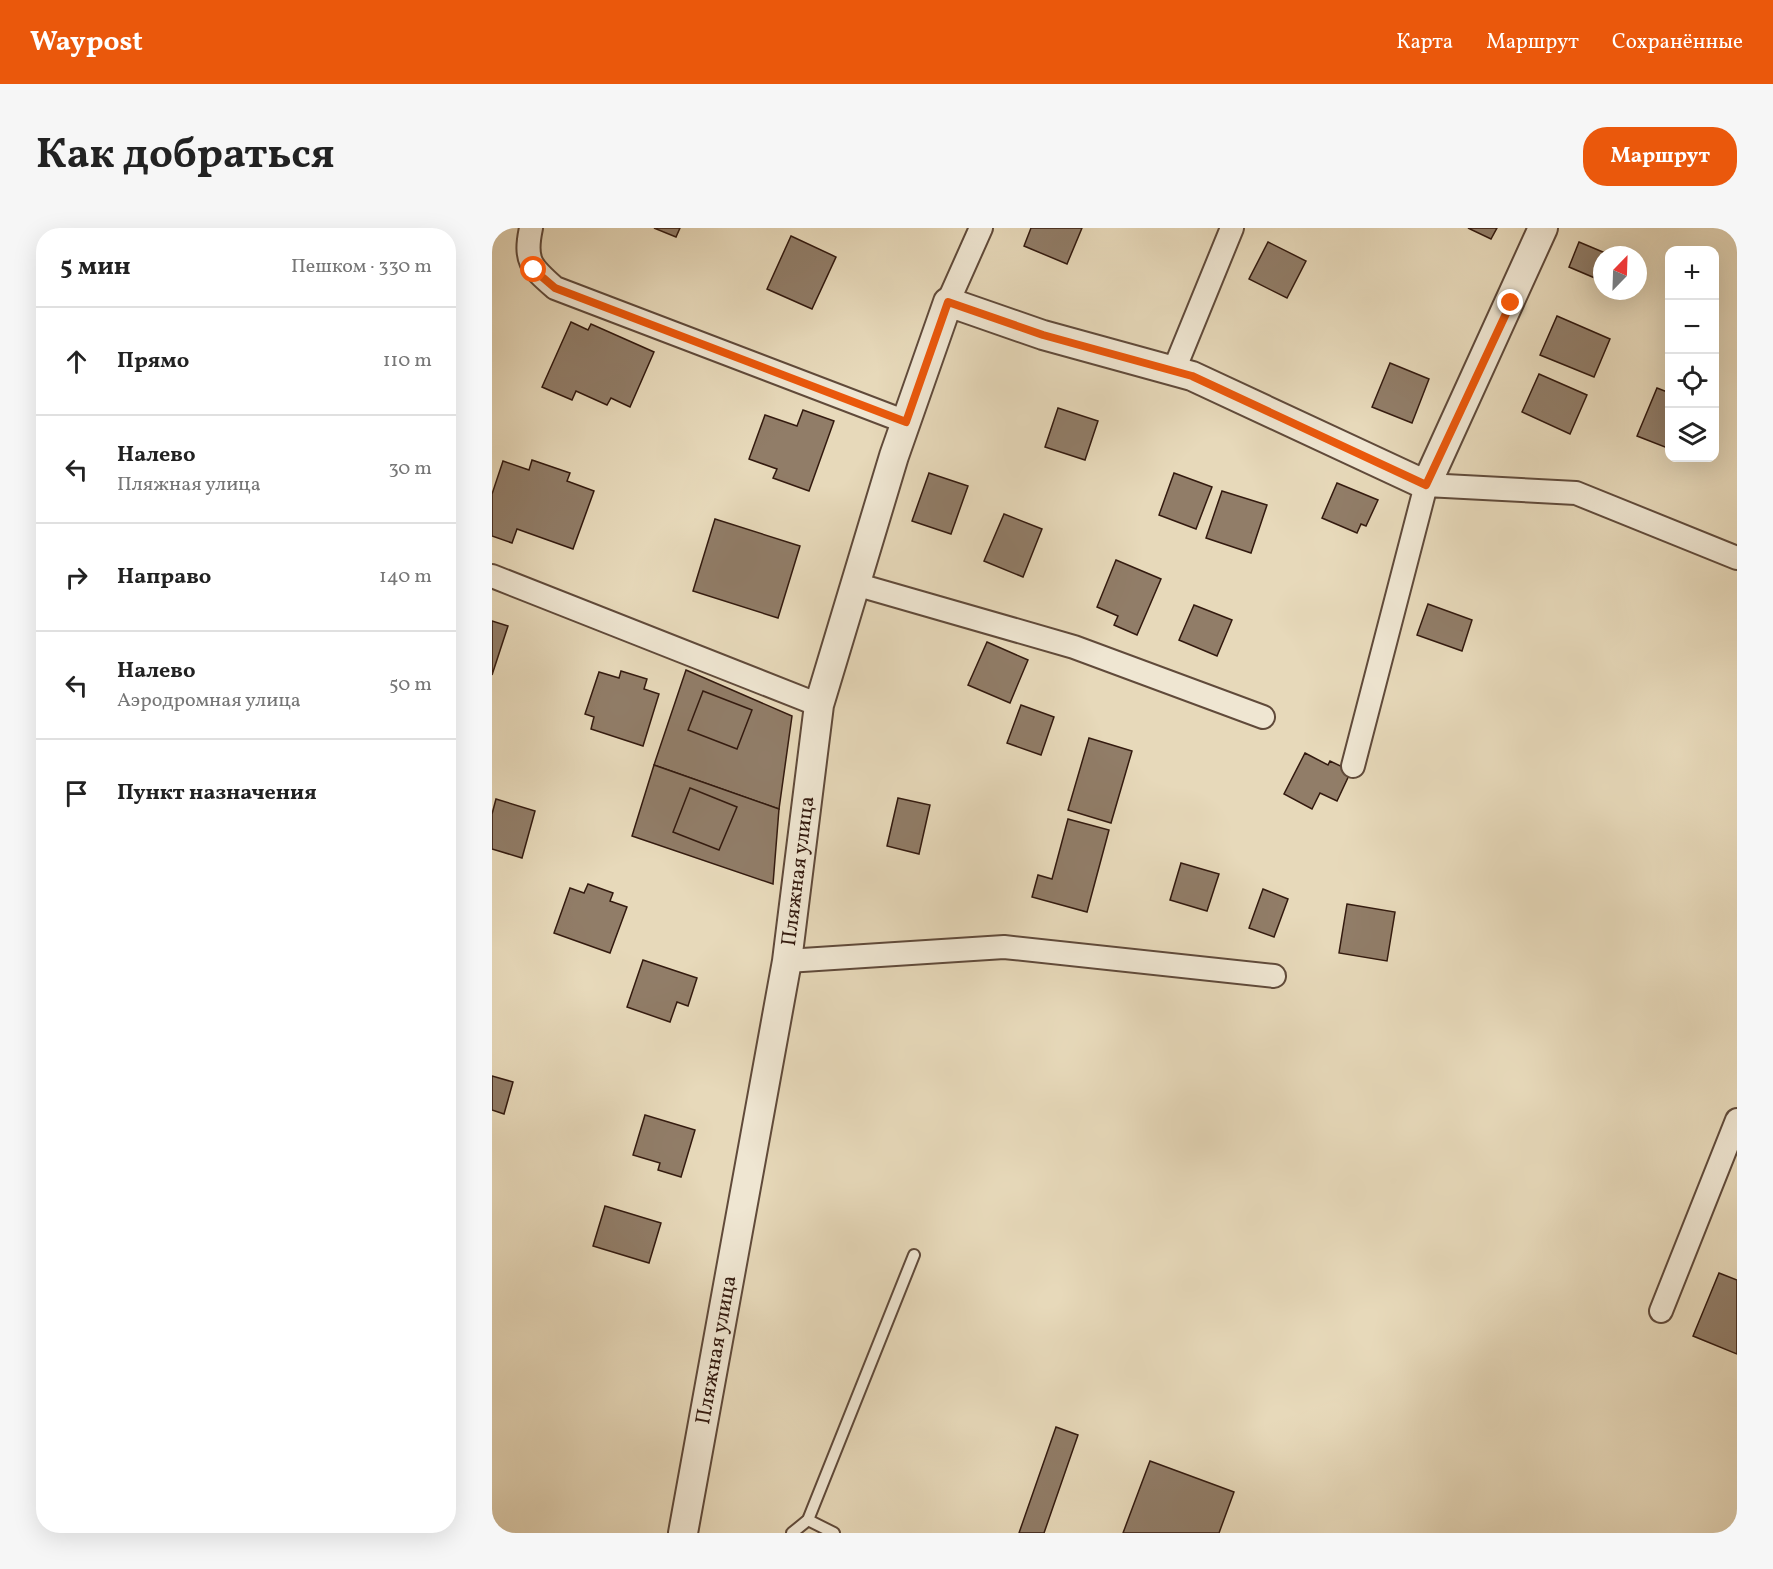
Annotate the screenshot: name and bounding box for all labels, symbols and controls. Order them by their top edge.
text: Waypost [30,23,143,62]
text: Карта [1396,28,1453,57]
text: Маршрут [1486,28,1579,57]
text: Сохранённые [1612,28,1743,57]
text: Как добраться [36,127,335,186]
button: Маршрут [1583,127,1737,186]
north arrow [1593,246,1647,300]
map controls [1665,246,1719,462]
button: + [1665,246,1719,300]
text: 5 мин [60,249,131,285]
text: Пешком · 330 m [291,253,432,281]
route start [520,256,546,282]
route end [1497,289,1523,315]
button: − [1665,300,1719,354]
icon: ahead [60,345,93,378]
text: Прямо [117,346,189,377]
text: 110 m [383,347,432,375]
button: locate [1665,354,1719,408]
button: layers [1665,408,1719,462]
text: Налево [117,440,196,471]
icon: left [60,453,93,486]
text: 30 m [388,455,432,483]
text: Пляжная улица [117,471,261,499]
icon: right [60,561,93,594]
text: Направо [117,562,211,593]
text: 140 m [379,563,432,591]
text: Налево [117,656,196,687]
icon: left [60,669,93,702]
text: 50 m [389,671,432,699]
text: Аэродромная улица [117,687,301,715]
icon: arrive [60,777,93,810]
text: Пункт назначения [117,778,317,809]
street label: Пляжная улица [774,794,822,948]
street label: Пляжная улица [688,1273,744,1427]

